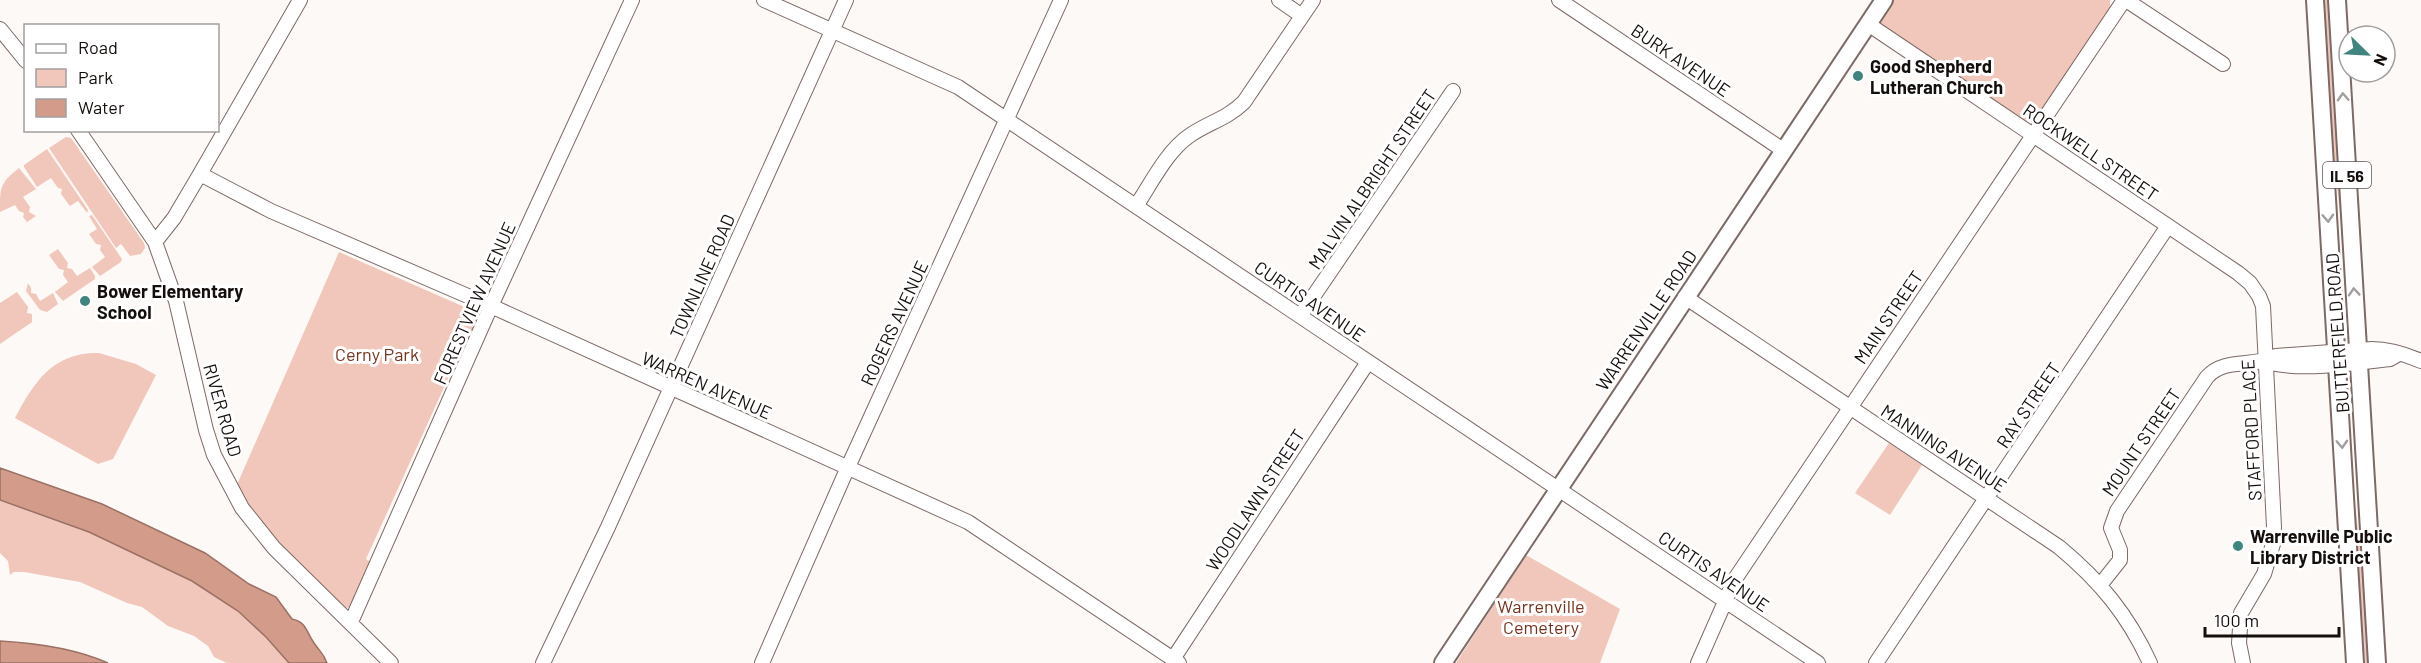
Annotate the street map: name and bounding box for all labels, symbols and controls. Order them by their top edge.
street label: BURK AVENUE [1627,19,1735,101]
legend [24,24,219,132]
north arrow [2337,24,2397,84]
text: Road [78,36,118,58]
text: N [2370,52,2392,69]
place label: Good Shepherd Lutheran Church [1870,55,2003,98]
text: Park [78,66,113,88]
marker: Good Shepherd Lutheran Church [1851,69,1865,83]
street label: MALVIN ALBRIGHT STREET [1303,85,1441,273]
one-way arrow [2336,92,2349,101]
text: Water [78,96,125,118]
street label: ROCKWELL STREET [2019,99,2163,205]
road number: IL 56 [2323,162,2371,188]
street label: TOWNLINE ROAD [665,210,739,342]
one-way arrow [2321,214,2334,223]
street label: FORESTVIEW AVENUE [428,218,520,388]
street label: WARRENVILLE ROAD [1591,246,1701,394]
street label: BUTTERFIELD ROAD [2320,252,2354,414]
street label: CURTIS AVENUE [1251,256,1369,346]
street label: ROGERS AVENUE [855,257,933,389]
street label: MAIN STREET [1849,266,1927,368]
place label: Bower Elementary School [97,280,243,323]
one-way arrow [2348,287,2361,296]
marker: Bower Elementary School [78,294,92,308]
park label: Cerny Park [335,343,419,365]
street label: WARREN AVENUE [639,347,775,423]
street label: RAY STREET [1991,358,2065,452]
street label: STAFFORD PLACE [2236,359,2266,501]
street label: RIVER ROAD [199,361,247,459]
street label: MOUNT STREET [2097,384,2185,500]
street label: MANNING AVENUE [1877,399,2011,497]
street label: WOODLAWN STREET [1201,425,1309,575]
one-way arrow [2335,439,2348,448]
place label: Warrenville Public Library District [2250,525,2393,568]
street label: CURTIS AVENUE [1655,526,1773,616]
marker: Warrenville Public Library District [2231,539,2245,553]
park label: Warrenville Cemetery [1497,595,1585,638]
scale bar [2205,600,2338,638]
text: 100 m [2214,609,2259,631]

